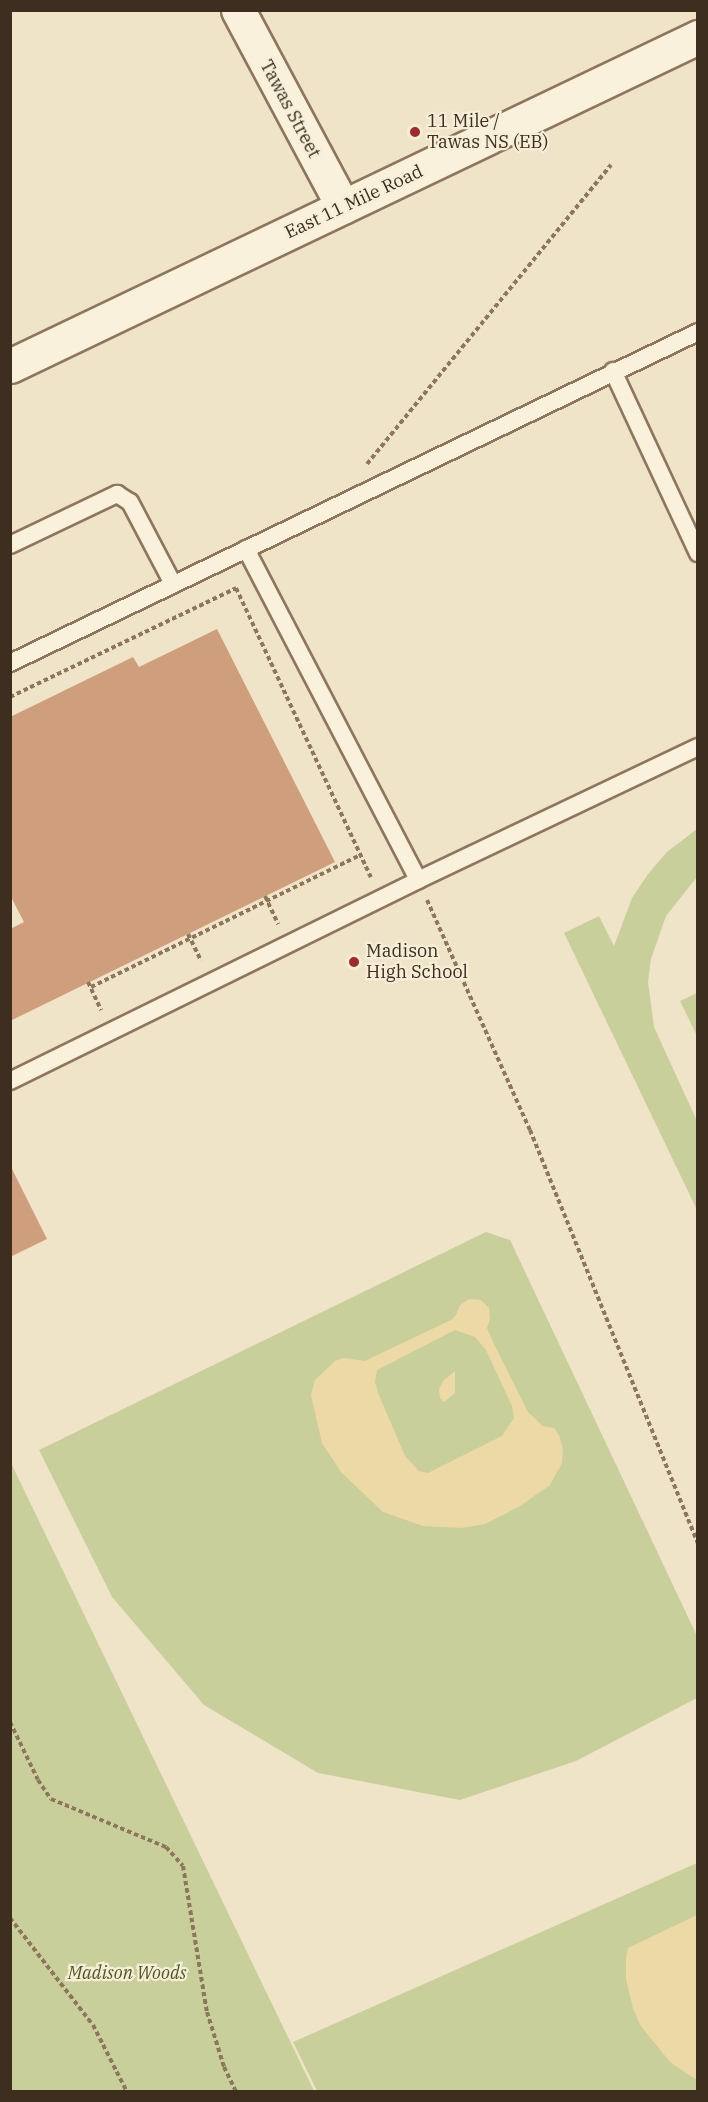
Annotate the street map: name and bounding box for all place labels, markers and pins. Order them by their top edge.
place label: 11 Mile / Tawas NS (EB) [427,111,549,154]
marker: 11 Mile / Tawas NS (EB) [408,125,422,139]
place label: Madison High School [366,941,468,984]
marker: Madison High School [347,955,361,969]

